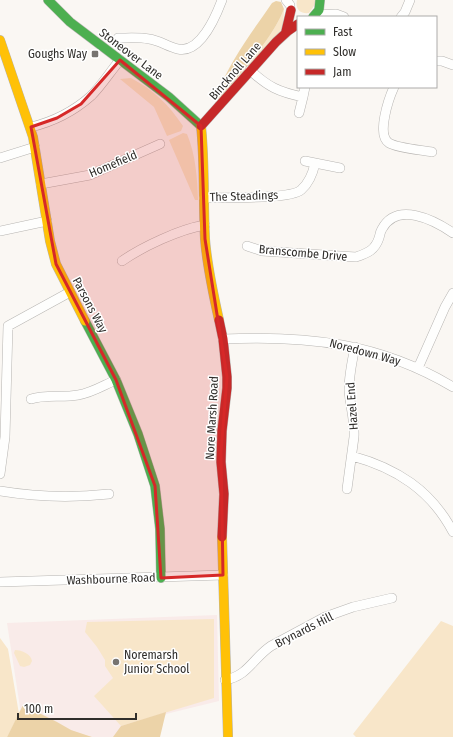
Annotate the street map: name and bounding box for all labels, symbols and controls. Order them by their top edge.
legend [297,16,437,88]
text: Fast [333,25,352,39]
street label: Stoneover Lane [96,26,166,83]
street label: Bincknoll Lane [206,39,264,103]
text: Slow [333,45,356,59]
place label: Goughs Way [28,47,88,61]
marker: Goughs Way [90,49,100,59]
text: Jam [333,65,351,79]
street label: Homefield [87,148,139,180]
street label: The Steadings [210,188,278,204]
street label: Branscombe Drive [258,242,348,264]
street label: Parsons Way [70,275,111,336]
street label: Noredown Way [328,336,403,368]
street label: Nore Marsh Road [203,376,221,460]
street label: Hazel End [343,382,361,430]
street label: Washbourne Road [66,570,156,588]
street label: Brynards Hill [273,609,335,651]
place label: Noremarsh Junior School [124,648,189,676]
marker: Noremarsh Junior School [111,657,121,667]
scale bar [18,695,136,721]
text: 100 m [24,702,53,716]

